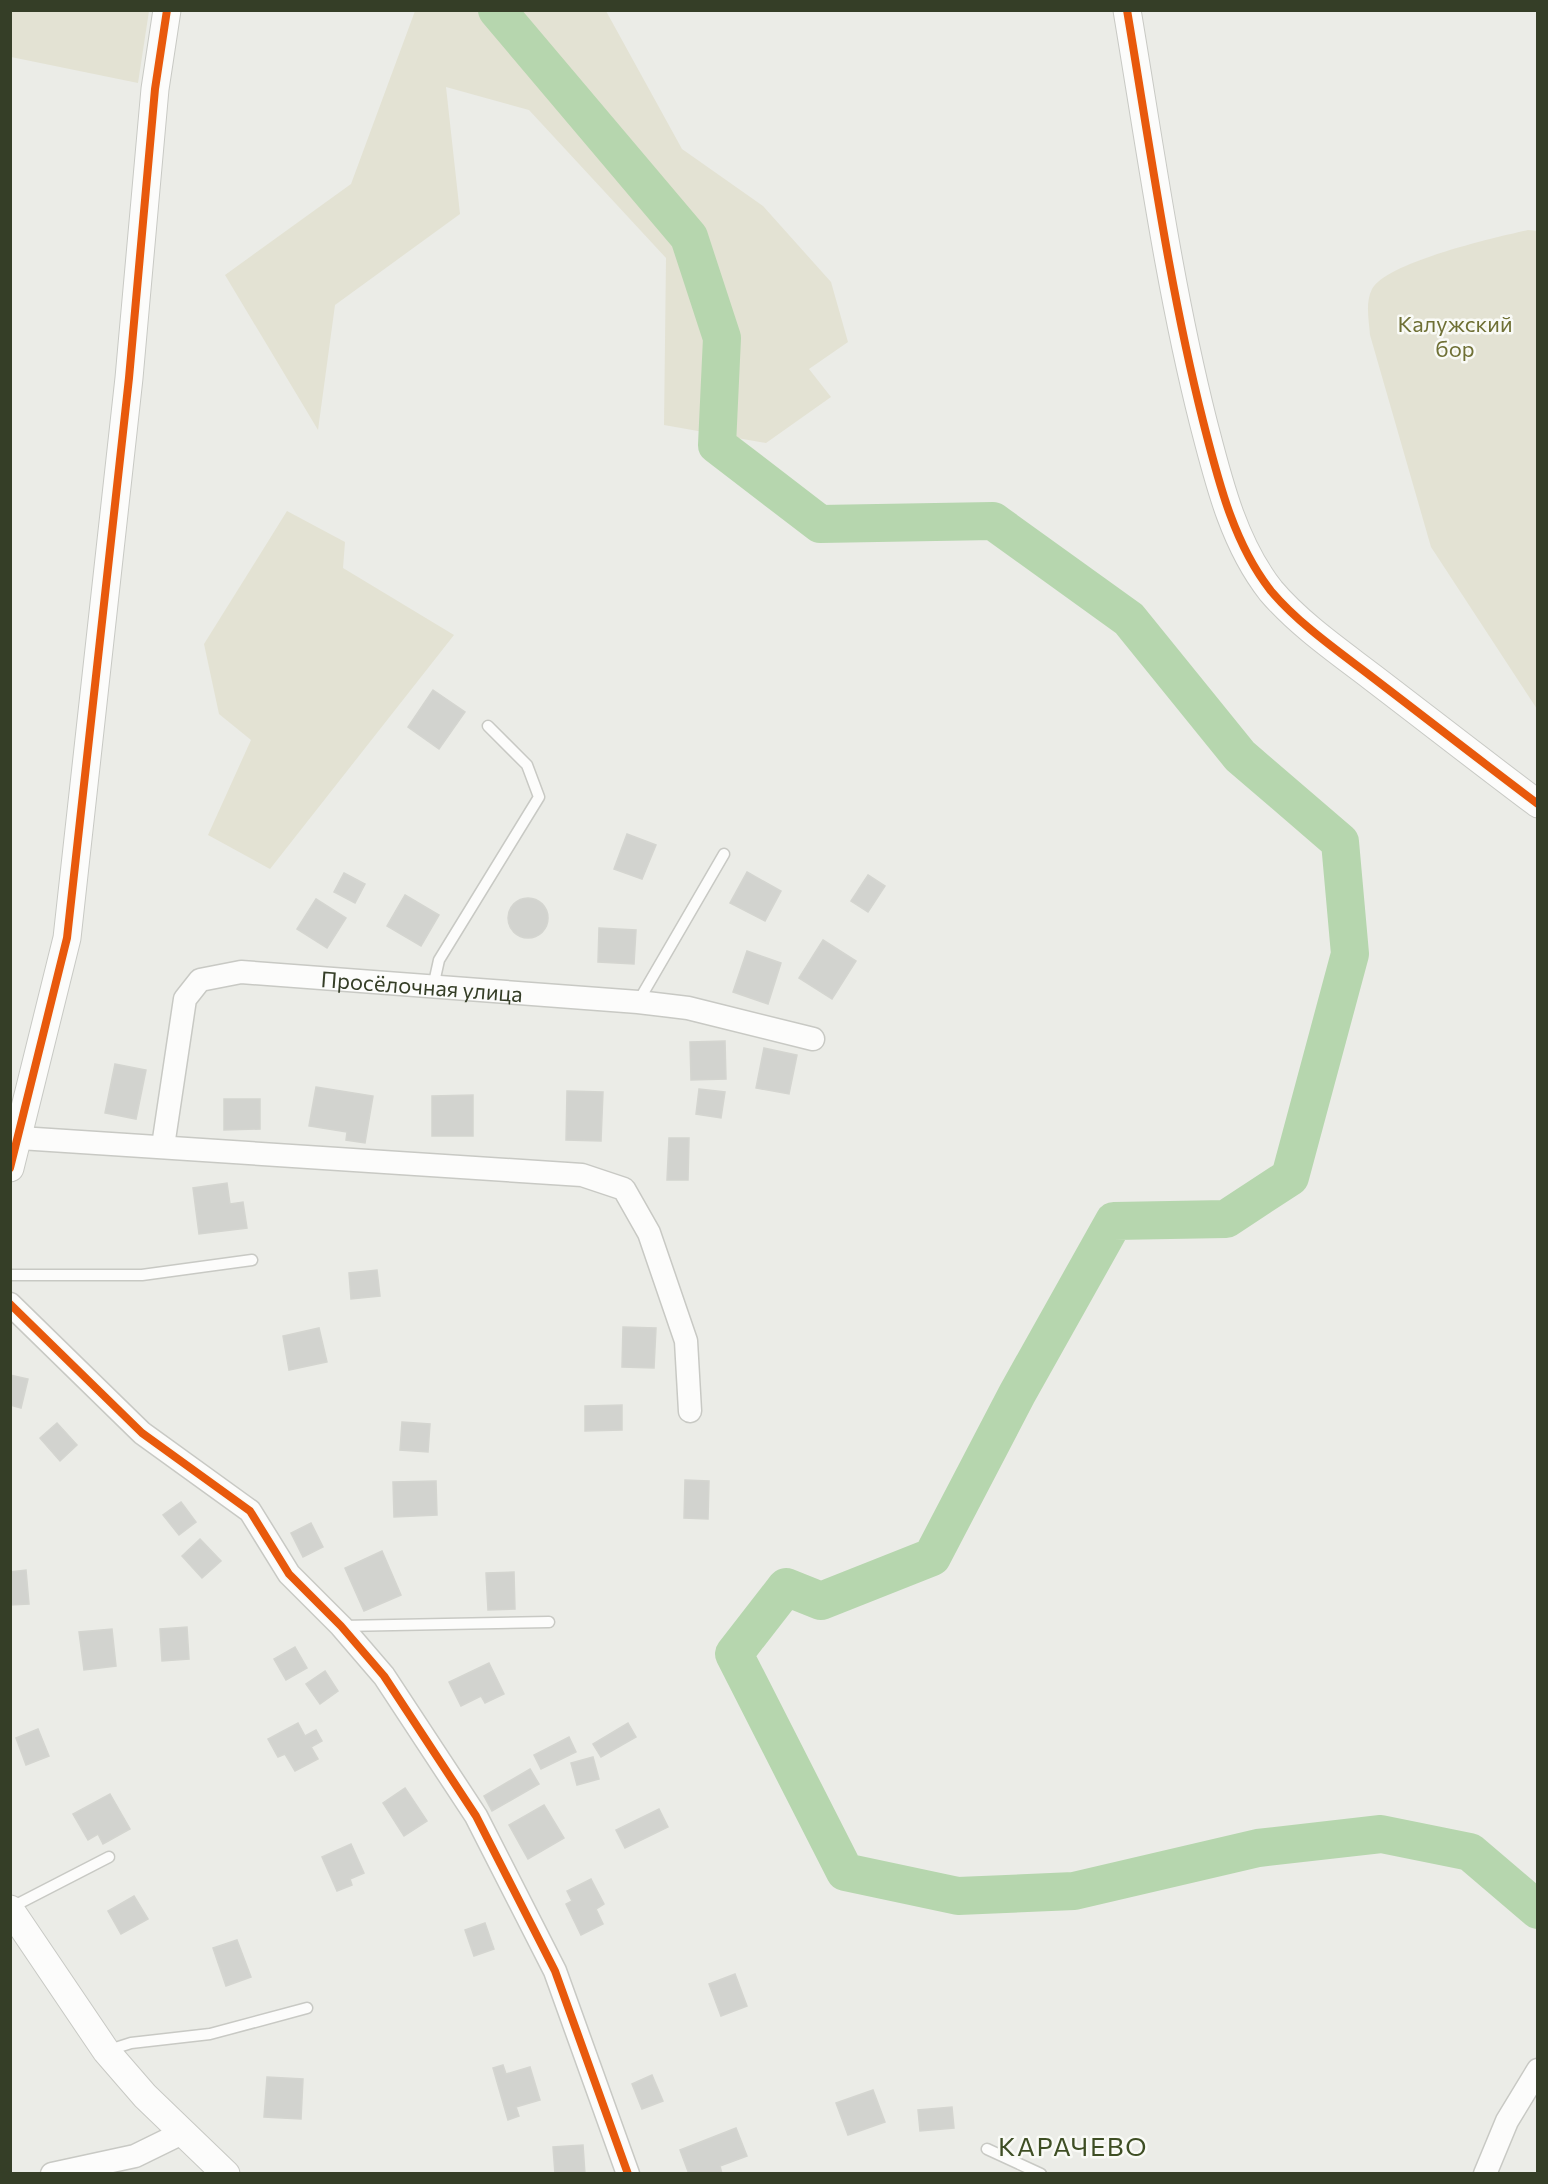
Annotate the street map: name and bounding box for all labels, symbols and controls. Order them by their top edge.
park label: Калужский бор [1397,310,1513,362]
street label: Просёлочная улица [320,965,524,1007]
district label: КАРАЧЕВО [998,2130,1148,2161]

